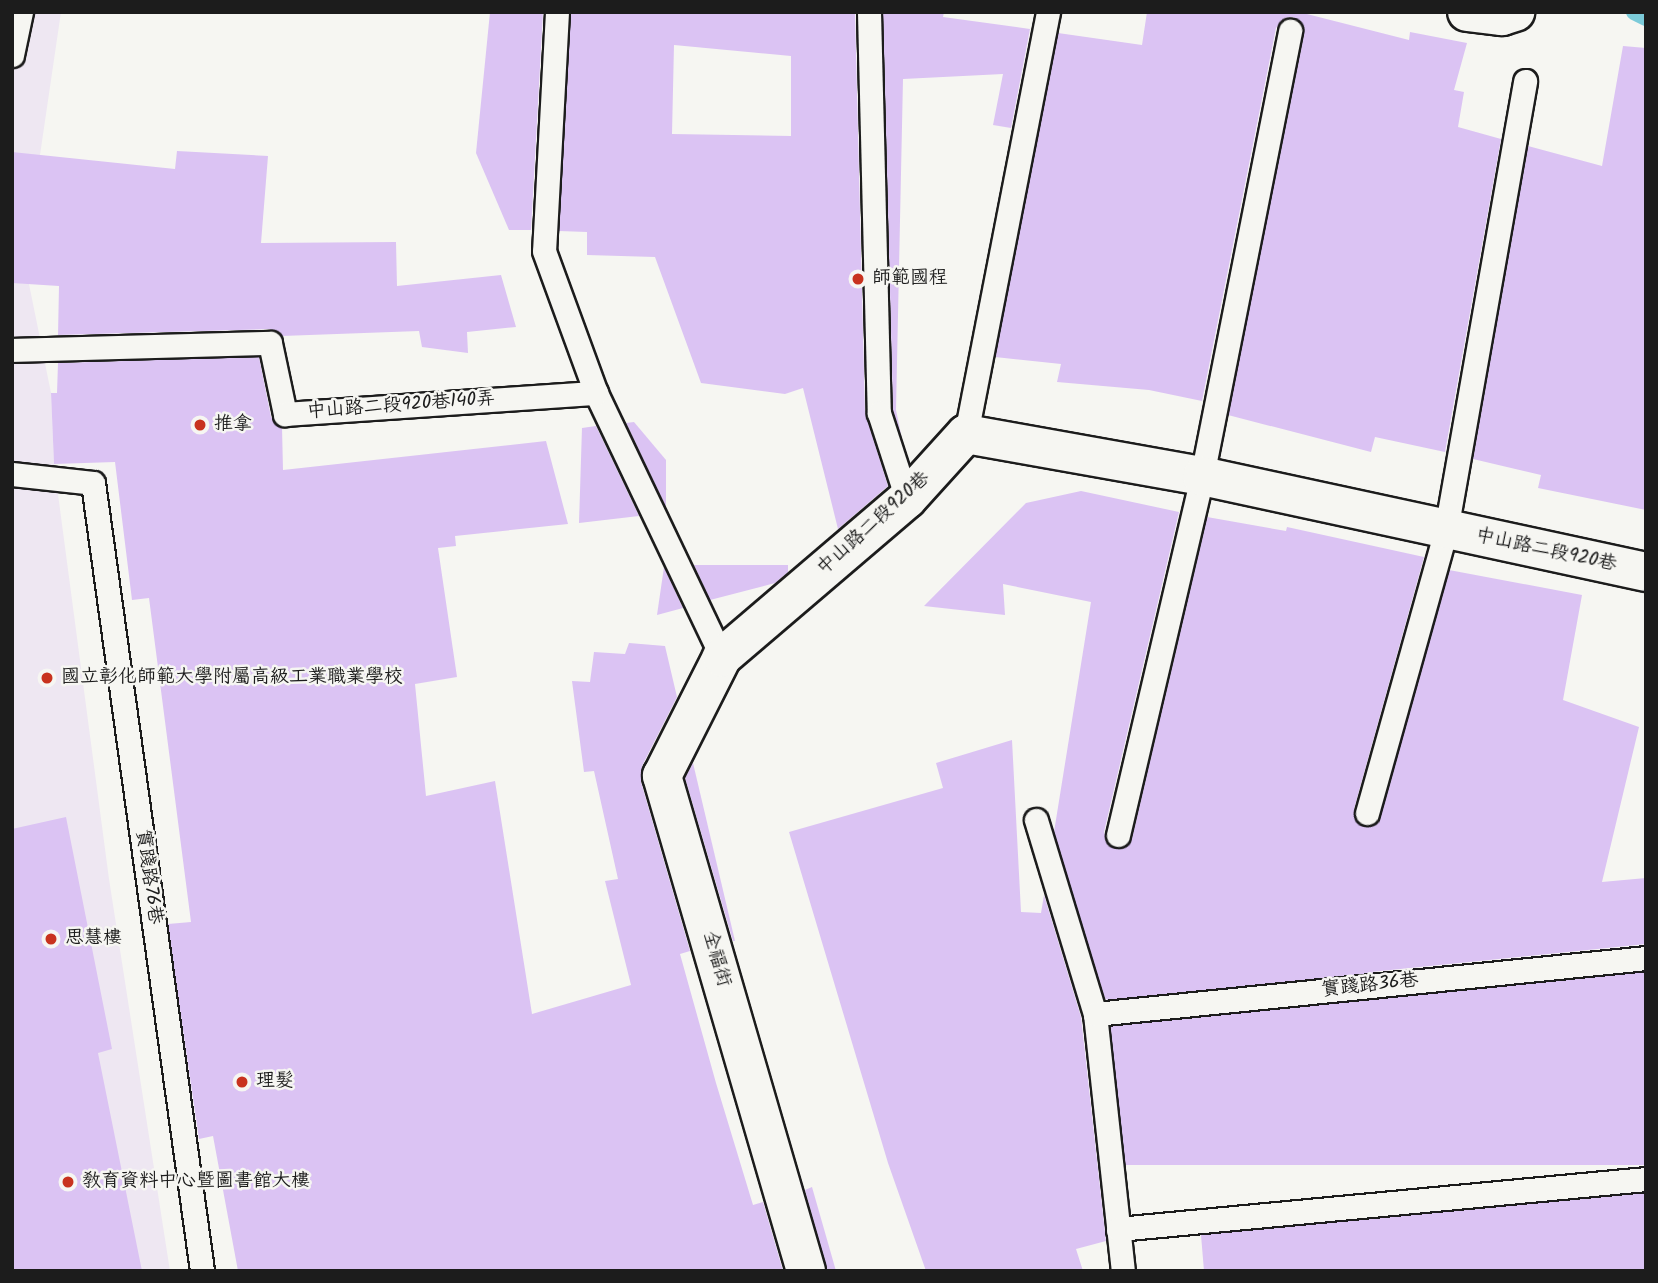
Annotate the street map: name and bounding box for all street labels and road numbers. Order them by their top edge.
street label: 中山路二段920巷140弄 [306,388,496,424]
street label: 中山路二段920巷 [813,467,935,581]
street label: 中山路二段920巷 [1473,525,1619,577]
street label: 實踐路76巷 [130,828,166,926]
street label: 全福街 [697,928,735,990]
street label: 實踐路36巷 [1320,970,1420,1002]

